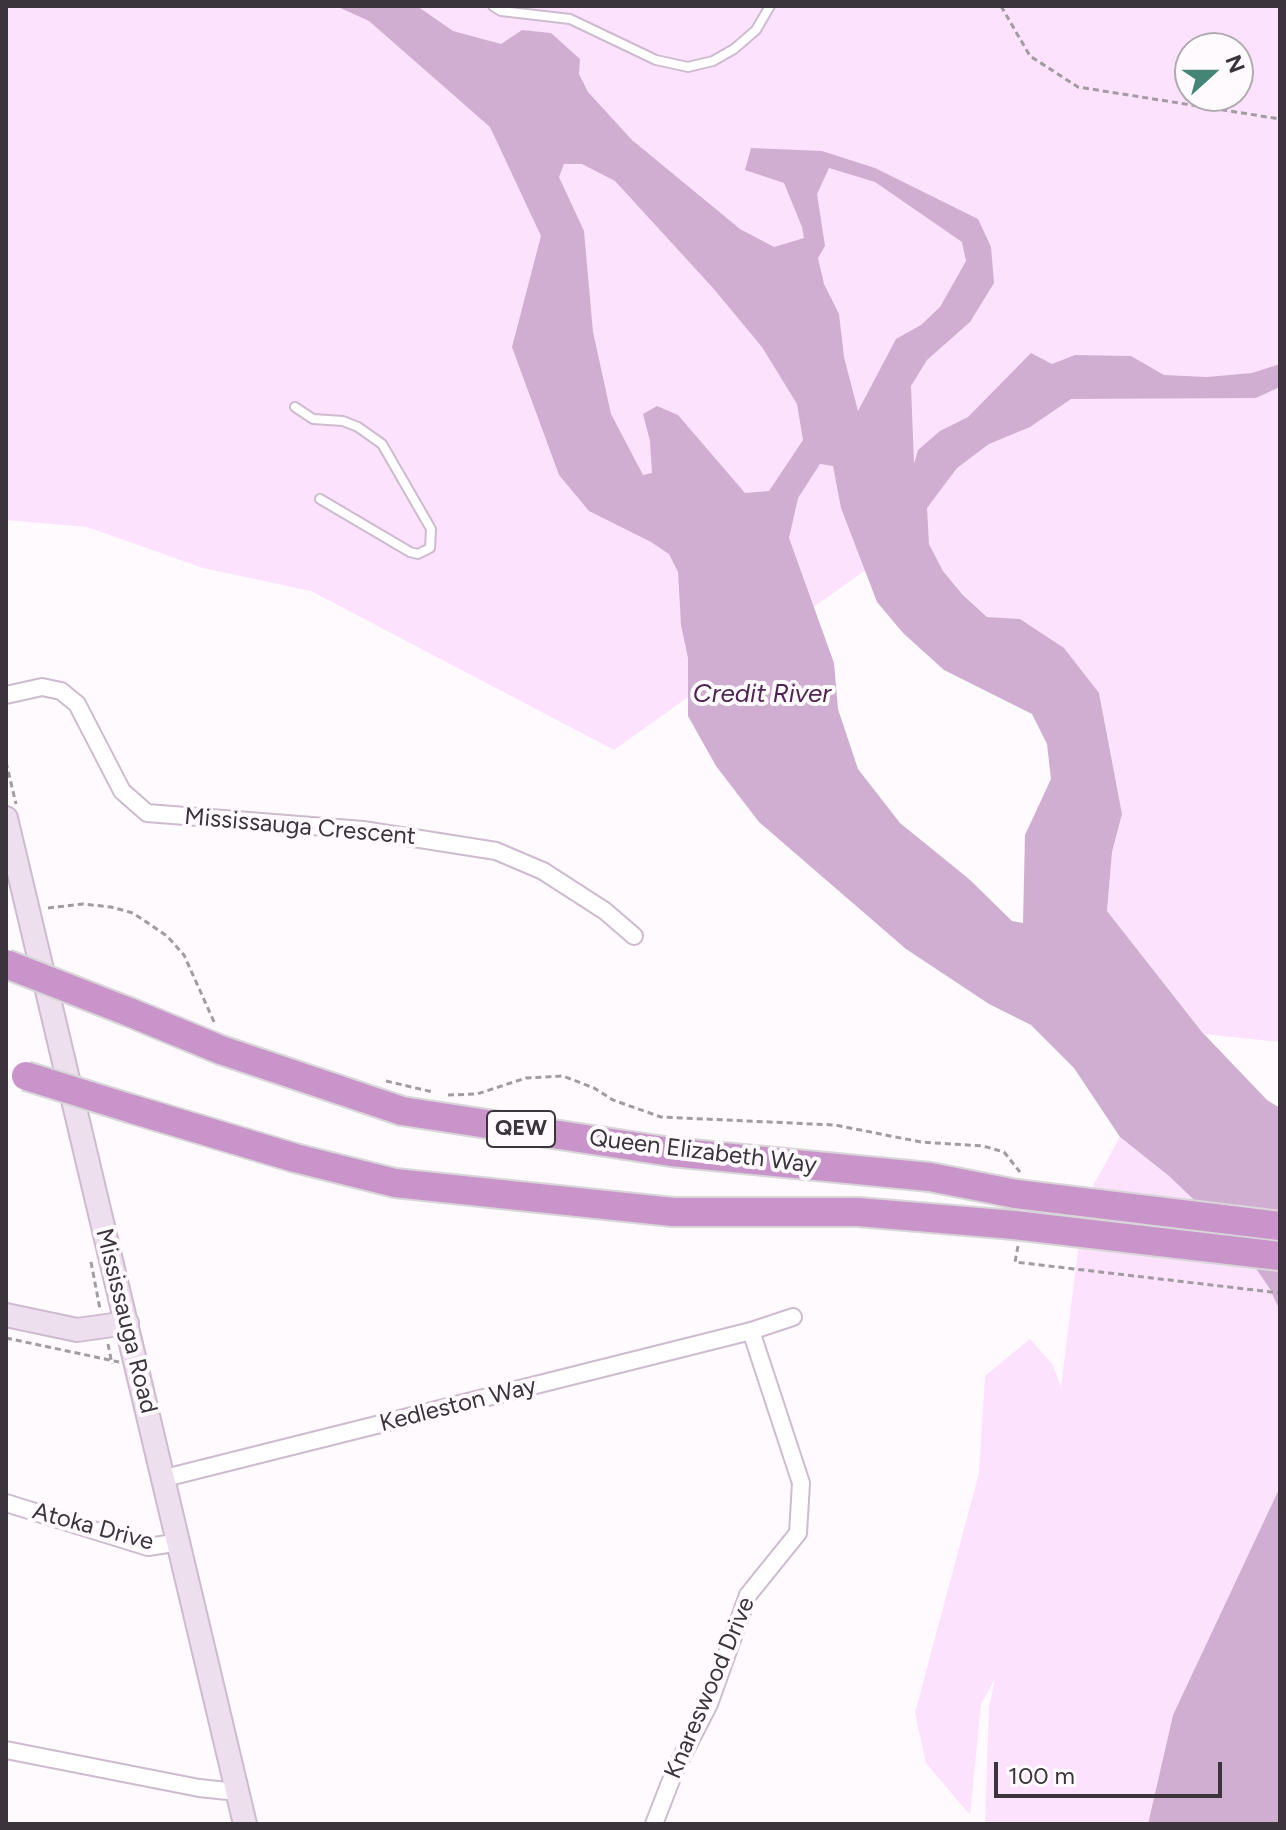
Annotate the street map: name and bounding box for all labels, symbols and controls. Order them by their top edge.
north arrow [1174,32,1254,112]
text: N [1219,51,1251,77]
water label: Credit River [693,678,831,710]
street label: Mississauga Crescent [183,803,417,851]
road number: QEW [487,1111,555,1147]
street label: Queen Elizabeth Way [588,1124,818,1180]
street label: Mississauga Road [89,1226,163,1416]
street label: Kedleston Way [377,1372,539,1438]
street label: Atoka Drive [29,1497,157,1557]
street label: Knareswood Drive [659,1593,761,1783]
scale bar [998,1746,1226,1796]
text: 100 m [1008,1761,1075,1790]

